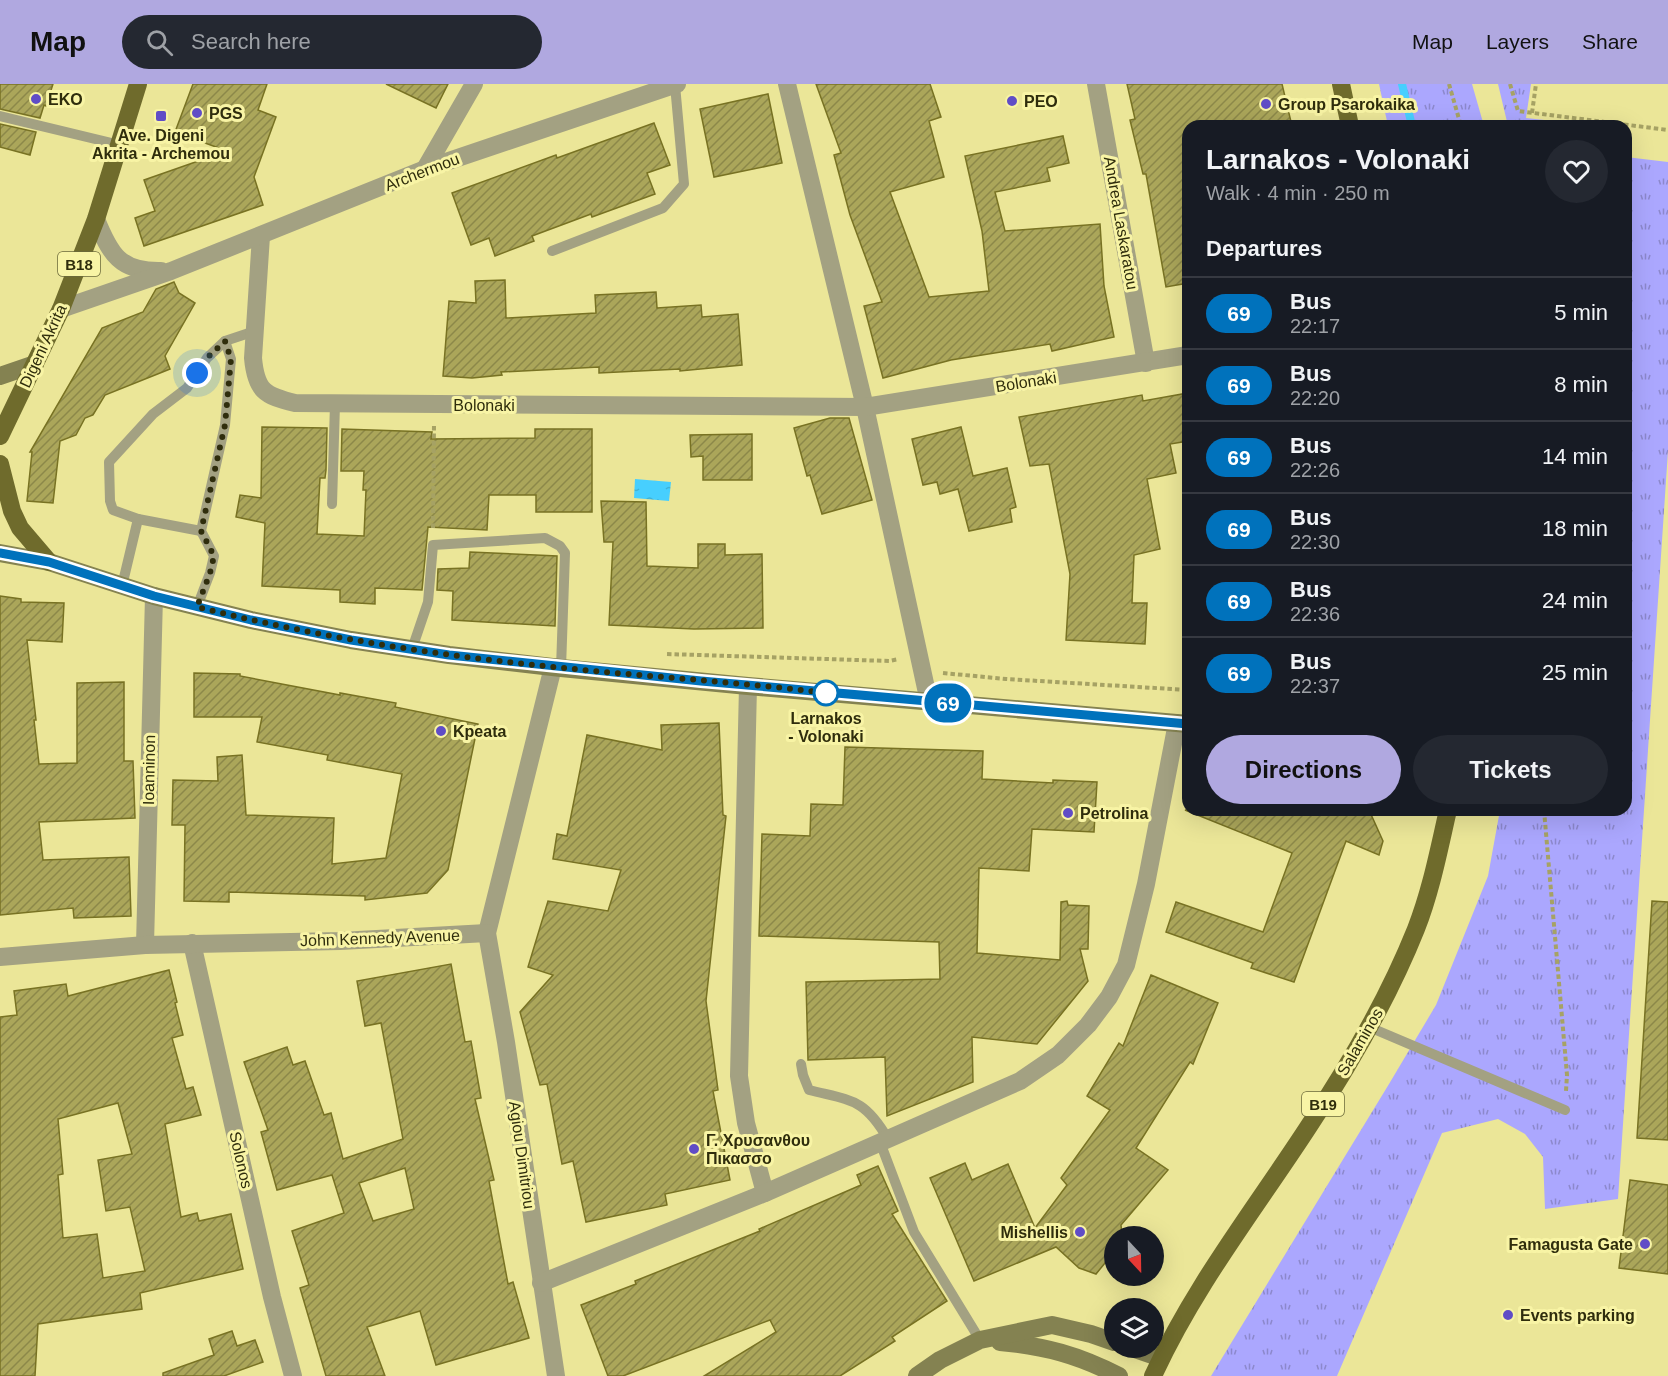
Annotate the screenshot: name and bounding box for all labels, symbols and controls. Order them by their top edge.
search box [122,15,542,69]
text: Map [30,26,86,57]
icon: search [143,26,176,59]
text: Search here [191,29,311,54]
text: Map [1412,30,1453,53]
text: Layers [1486,30,1549,53]
text: Share [1582,30,1638,53]
place label: EKO [48,91,83,108]
marker: EKO [29,92,43,106]
place label: PEO [1024,93,1058,110]
marker: PEO [1005,94,1019,108]
place label: Group Psarokaika [1278,96,1415,113]
marker: Group Psarokaika [1259,97,1273,111]
place label: PGS [209,105,243,122]
marker: PGS [190,106,204,120]
marker: Ave. Digeni Akrita - Archemou [154,109,168,123]
place label: Ave. Digeni Akrita - Archemou [92,127,230,162]
button: heart [1545,140,1608,203]
text: Larnakos - Volonaki [1206,144,1470,175]
street label: Archermou [382,150,462,194]
street label: Andrea Laskaratou [1101,155,1141,291]
text: Walk · 4 min · 250 m [1206,182,1390,204]
text: Departures [1206,236,1322,261]
road number: B18 [58,252,100,276]
text: Bus [1290,289,1332,314]
text: 5 min [1554,300,1608,325]
street label: Digeni Akrita [16,302,70,390]
text: 69 [1227,302,1251,325]
text: 22:17 [1290,315,1340,337]
your location [182,358,212,388]
text: Bus [1290,361,1332,386]
street label: Bolonaki [994,369,1058,395]
text: 8 min [1554,372,1608,397]
text: 69 [1227,374,1251,397]
text: 22:20 [1290,387,1340,409]
street label: Bolonaki [453,397,515,414]
text: Bus [1290,433,1332,458]
text: 14 min [1542,444,1608,469]
text: 69 [1227,446,1251,469]
text: 22:26 [1290,459,1340,481]
text: Bus [1290,505,1332,530]
text: 18 min [1542,516,1608,541]
text: 69 [1227,518,1251,541]
text: 22:30 [1290,531,1340,553]
text: Bus [1290,577,1332,602]
text: 24 min [1542,588,1608,613]
text: 69 [1227,590,1251,613]
text: 22:36 [1290,603,1340,625]
text: Bus [1290,649,1332,674]
text: 25 min [1542,660,1608,685]
text: 69 [1227,662,1251,685]
text: 22:37 [1290,675,1340,697]
marker: Larnakos - Volonaki [813,680,839,706]
line badge: 69 [921,684,975,722]
text: 69 [936,692,960,715]
place label: Larnakos - Volonaki [788,710,864,745]
place label: Kpeata [453,723,506,740]
marker: Kpeata [434,724,448,738]
street label: Ioanninon [140,735,158,805]
button: Directions [1206,735,1401,804]
button: Tickets [1413,735,1608,804]
place label: Petrolina [1080,805,1149,822]
marker: Petrolina [1061,806,1075,820]
street label: John Kennedy Avenue [300,927,460,949]
street label: Salaminos [1334,1005,1386,1079]
road number: B19 [1302,1092,1344,1116]
street label: Agiou Dimitriou [506,1100,538,1210]
street label: Solonos [226,1130,256,1190]
place label: Γ. Χρυσανθου Πικασσο [706,1132,810,1167]
marker: Γ. Χρυσανθου Πικασσο [687,1142,701,1156]
place label: Mishellis [1000,1224,1068,1241]
marker: Mishellis [1073,1225,1087,1239]
north arrow [1104,1226,1164,1286]
map controls [1104,1226,1164,1358]
place label: Famagusta Gate [1509,1236,1633,1253]
marker: Famagusta Gate [1638,1237,1652,1251]
button: layers [1104,1298,1164,1358]
place label: Events parking [1520,1307,1635,1324]
marker: Events parking [1501,1308,1515,1322]

